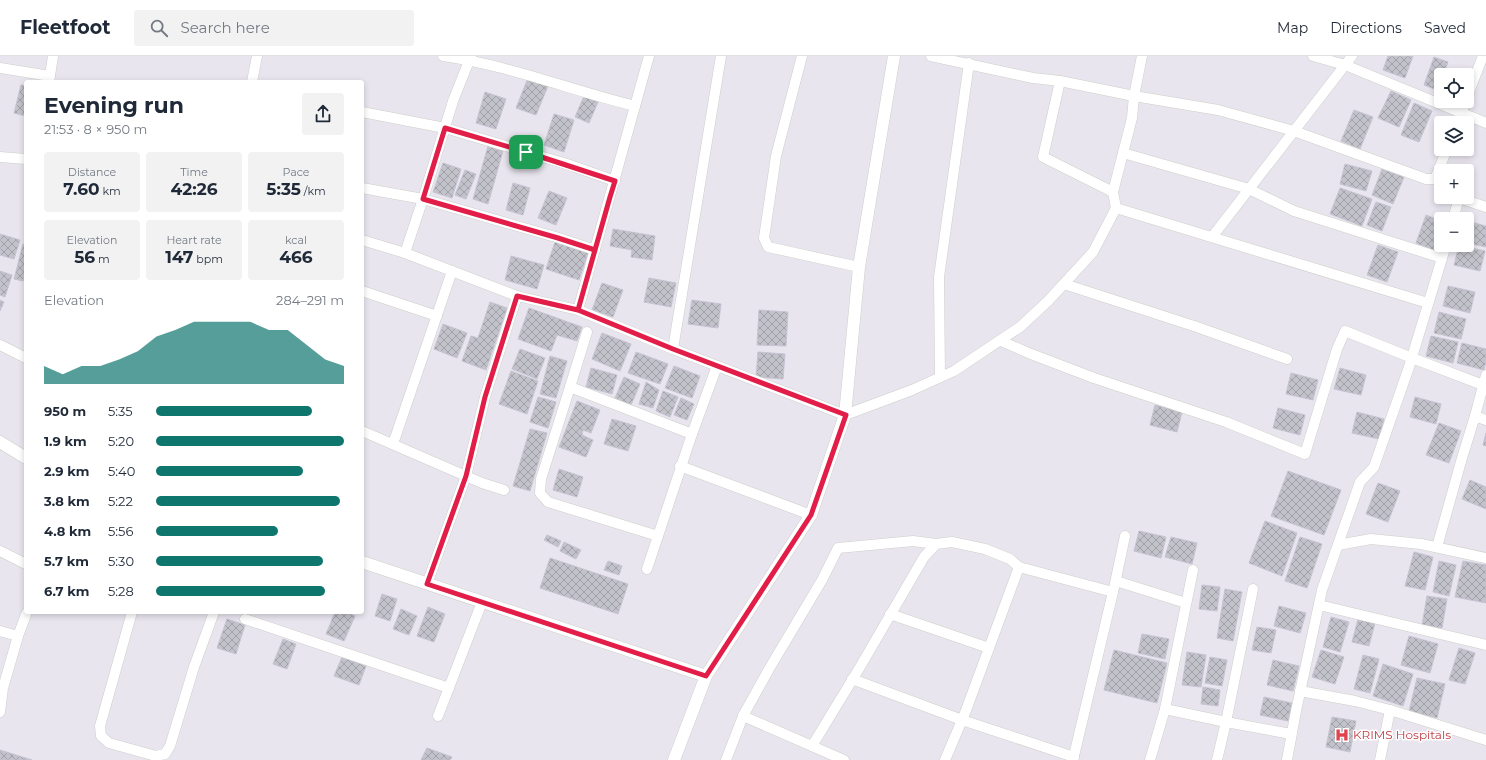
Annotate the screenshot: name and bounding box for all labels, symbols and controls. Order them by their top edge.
search box [134,10,414,46]
text: Fleetfoot [20,16,110,39]
icon: search [148,17,170,39]
text: Search here [180,18,270,37]
text: Map [1277,19,1308,37]
text: Directions [1330,19,1402,37]
text: Saved [1424,19,1466,37]
map controls [1434,68,1474,252]
button: locate [1434,68,1474,108]
text: Evening run [44,92,184,119]
button: share [302,93,344,135]
button: layers [1434,116,1474,156]
text: 21:53 · 8 × 950 m [44,121,147,137]
pin [509,135,543,169]
icon: arrive [515,141,537,163]
button: + [1434,164,1474,204]
text: Distance [68,165,116,179]
text: Time [180,165,208,179]
text: Pace [283,165,309,179]
text: 7.60 [63,179,100,199]
text: 42:26 [170,179,218,199]
text: 5:35 [266,179,301,199]
text: km [100,184,121,198]
text: /km [301,184,326,198]
button: − [1434,212,1474,252]
text: Elevation [67,233,117,247]
text: Heart rate [166,233,222,247]
text: kcal [285,233,307,247]
text: 56 [74,247,95,267]
text: 147 [165,247,193,267]
text: 466 [279,247,313,267]
text: m [95,252,110,266]
text: bpm [193,252,223,266]
text: Elevation [44,292,104,308]
text: 284–291 m [276,292,344,308]
text: 950 m [44,403,86,419]
text: 5:35 [108,403,133,419]
text: 1.9 km [44,433,87,449]
text: 5:20 [108,433,134,449]
text: 2.9 km [44,463,89,479]
text: 5:40 [108,463,135,479]
text: 3.8 km [44,493,90,509]
text: 5:22 [108,493,133,509]
text: 4.8 km [44,523,91,539]
text: 5:56 [108,523,133,539]
text: 5.7 km [44,553,89,569]
text: 5:30 [108,553,134,569]
text: 6.7 km [44,583,89,599]
text: 5:28 [108,583,134,599]
hospital icon: KRIMS Hospitals [1334,727,1350,743]
place label: KRIMS Hospitals [1353,727,1451,742]

